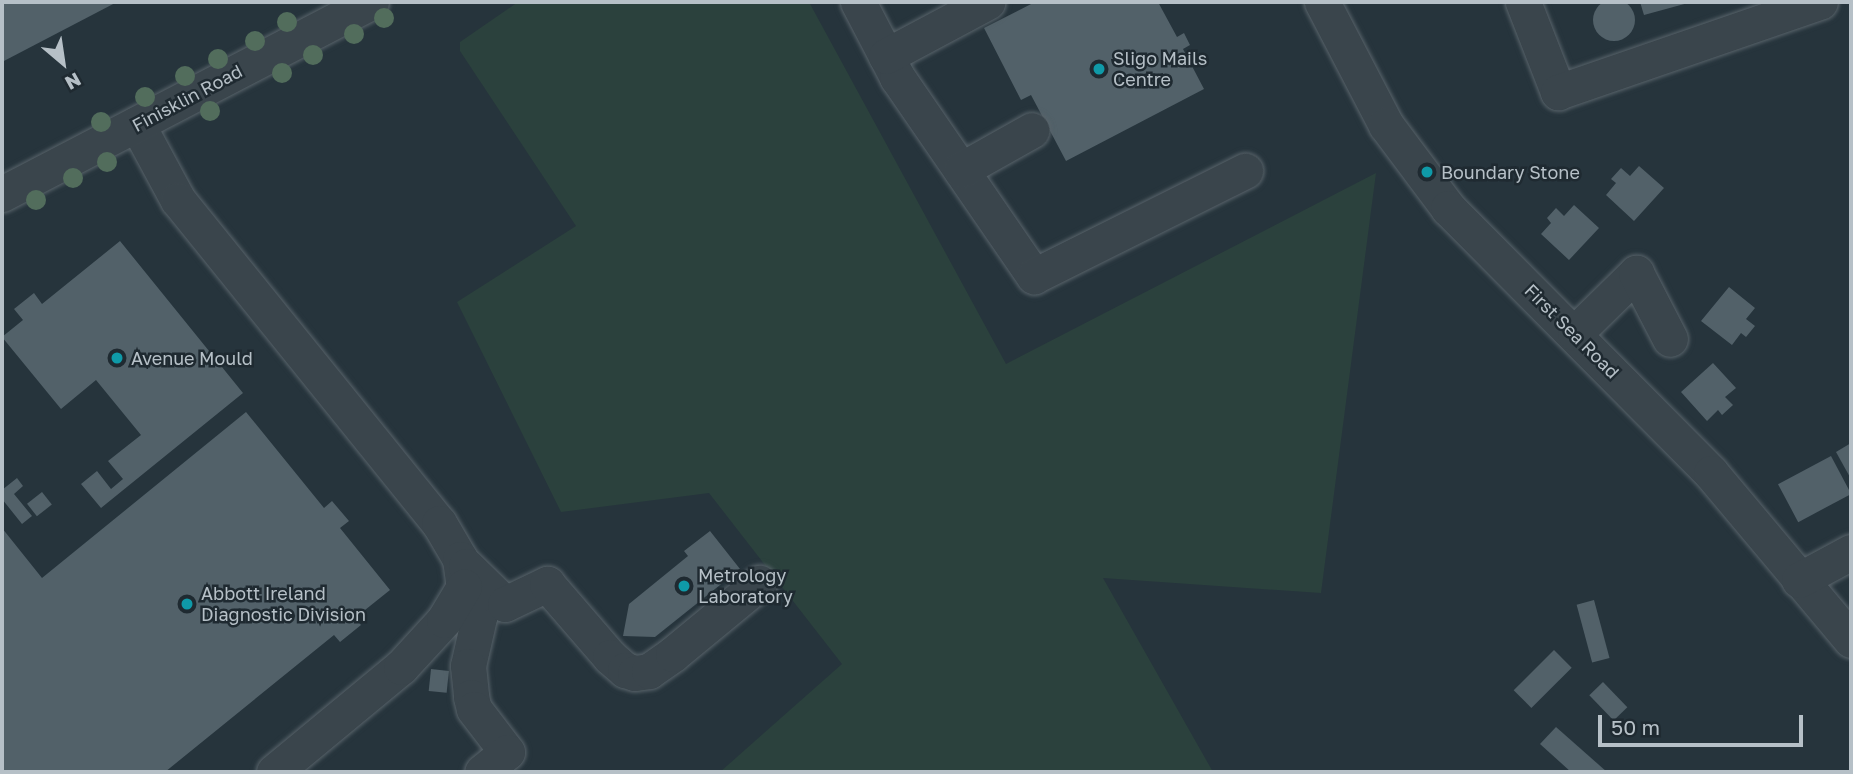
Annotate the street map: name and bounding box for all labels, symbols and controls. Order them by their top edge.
north arrow [28,28,98,98]
place label: Sligo Mails Centre [1113,48,1207,90]
street label: Finisklin Road [128,60,246,136]
marker: Sligo Mails Centre [1091,61,1107,77]
text: N [62,68,85,95]
place label: Boundary Stone [1441,161,1580,183]
marker: Boundary Stone [1419,164,1435,180]
street label: First Sea Road [1520,279,1624,383]
place label: Avenue Mould [131,347,253,369]
marker: Avenue Mould [109,350,125,366]
place label: Metrology Laboratory [698,565,793,608]
marker: Metrology Laboratory [676,578,692,594]
place label: Abbott Ireland Diagnostic Division [201,583,366,626]
marker: Abbott Ireland Diagnostic Division [179,596,195,612]
scale bar [1601,700,1806,744]
text: 50 m [1611,714,1660,740]

